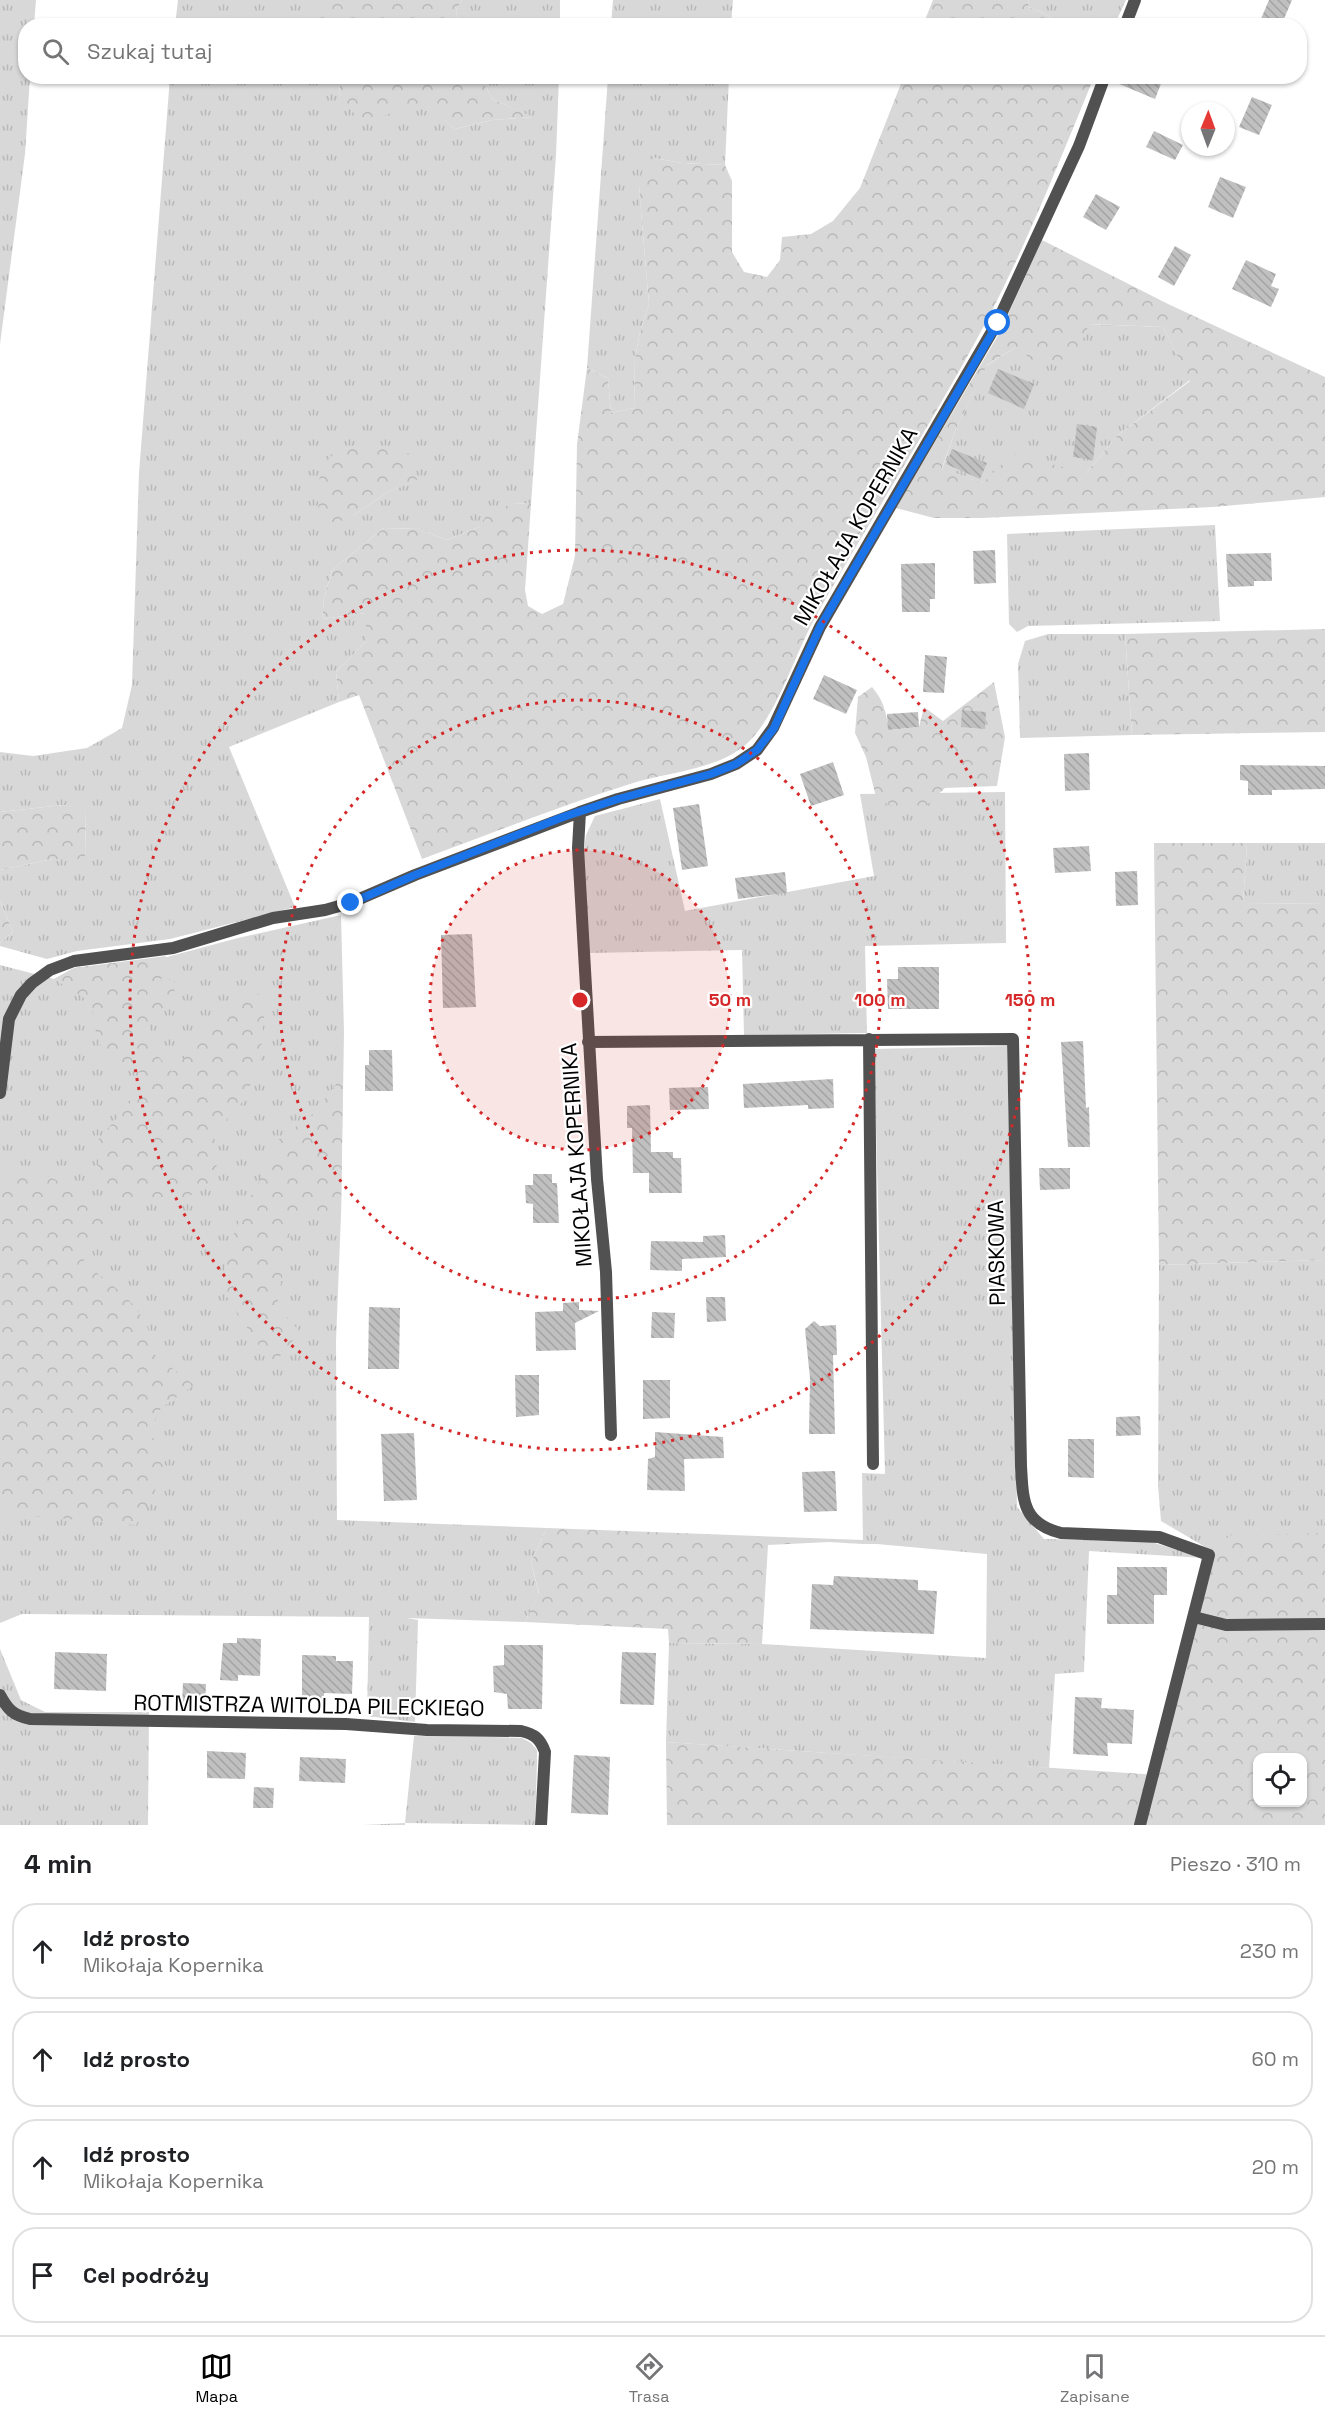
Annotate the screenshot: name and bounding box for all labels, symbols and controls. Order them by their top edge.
search box [18,18,1307,84]
icon: search [39,35,72,68]
text: Szukaj tutaj [87,37,212,65]
north arrow [1181,102,1235,156]
route start [984,309,1010,335]
street label: MIKOŁAJA KOPERNIKA [787,422,923,630]
route end [337,889,363,915]
text: 50 m [709,988,751,1011]
text: 100 m [854,988,906,1011]
text: 150 m [1005,988,1055,1011]
centre of rings [570,990,590,1010]
street label: MIKOŁAJA KOPERNIKA [554,1042,598,1268]
street label: PIASKOWA [981,1200,1011,1306]
street label: ROTMISTRZA WITOLDA PILECKIEGO [133,1688,485,1722]
map controls [1253,1753,1307,1807]
button: locate [1253,1753,1307,1807]
text: 4 min [24,1847,92,1881]
text: Pieszo · 310 m [1170,1851,1301,1877]
text: Idź prosto [83,1924,190,1952]
icon: ahead [26,1935,59,1968]
text: 230 m [1240,1938,1299,1964]
text: Mikołaja Kopernika [83,1952,264,1978]
icon: ahead [26,2043,59,2076]
text: Idź prosto [83,2045,190,2073]
text: 60 m [1252,2046,1299,2072]
text: Idź prosto [83,2140,190,2168]
icon: ahead [26,2151,59,2184]
text: 20 m [1252,2154,1299,2180]
text: Mikołaja Kopernika [83,2168,264,2194]
icon: arrive [26,2259,59,2292]
text: Cel podróży [83,2261,209,2289]
tab: Mapa [195,2350,238,2407]
tab: Trasa [629,2350,669,2407]
tab: Zapisane [1060,2350,1130,2407]

